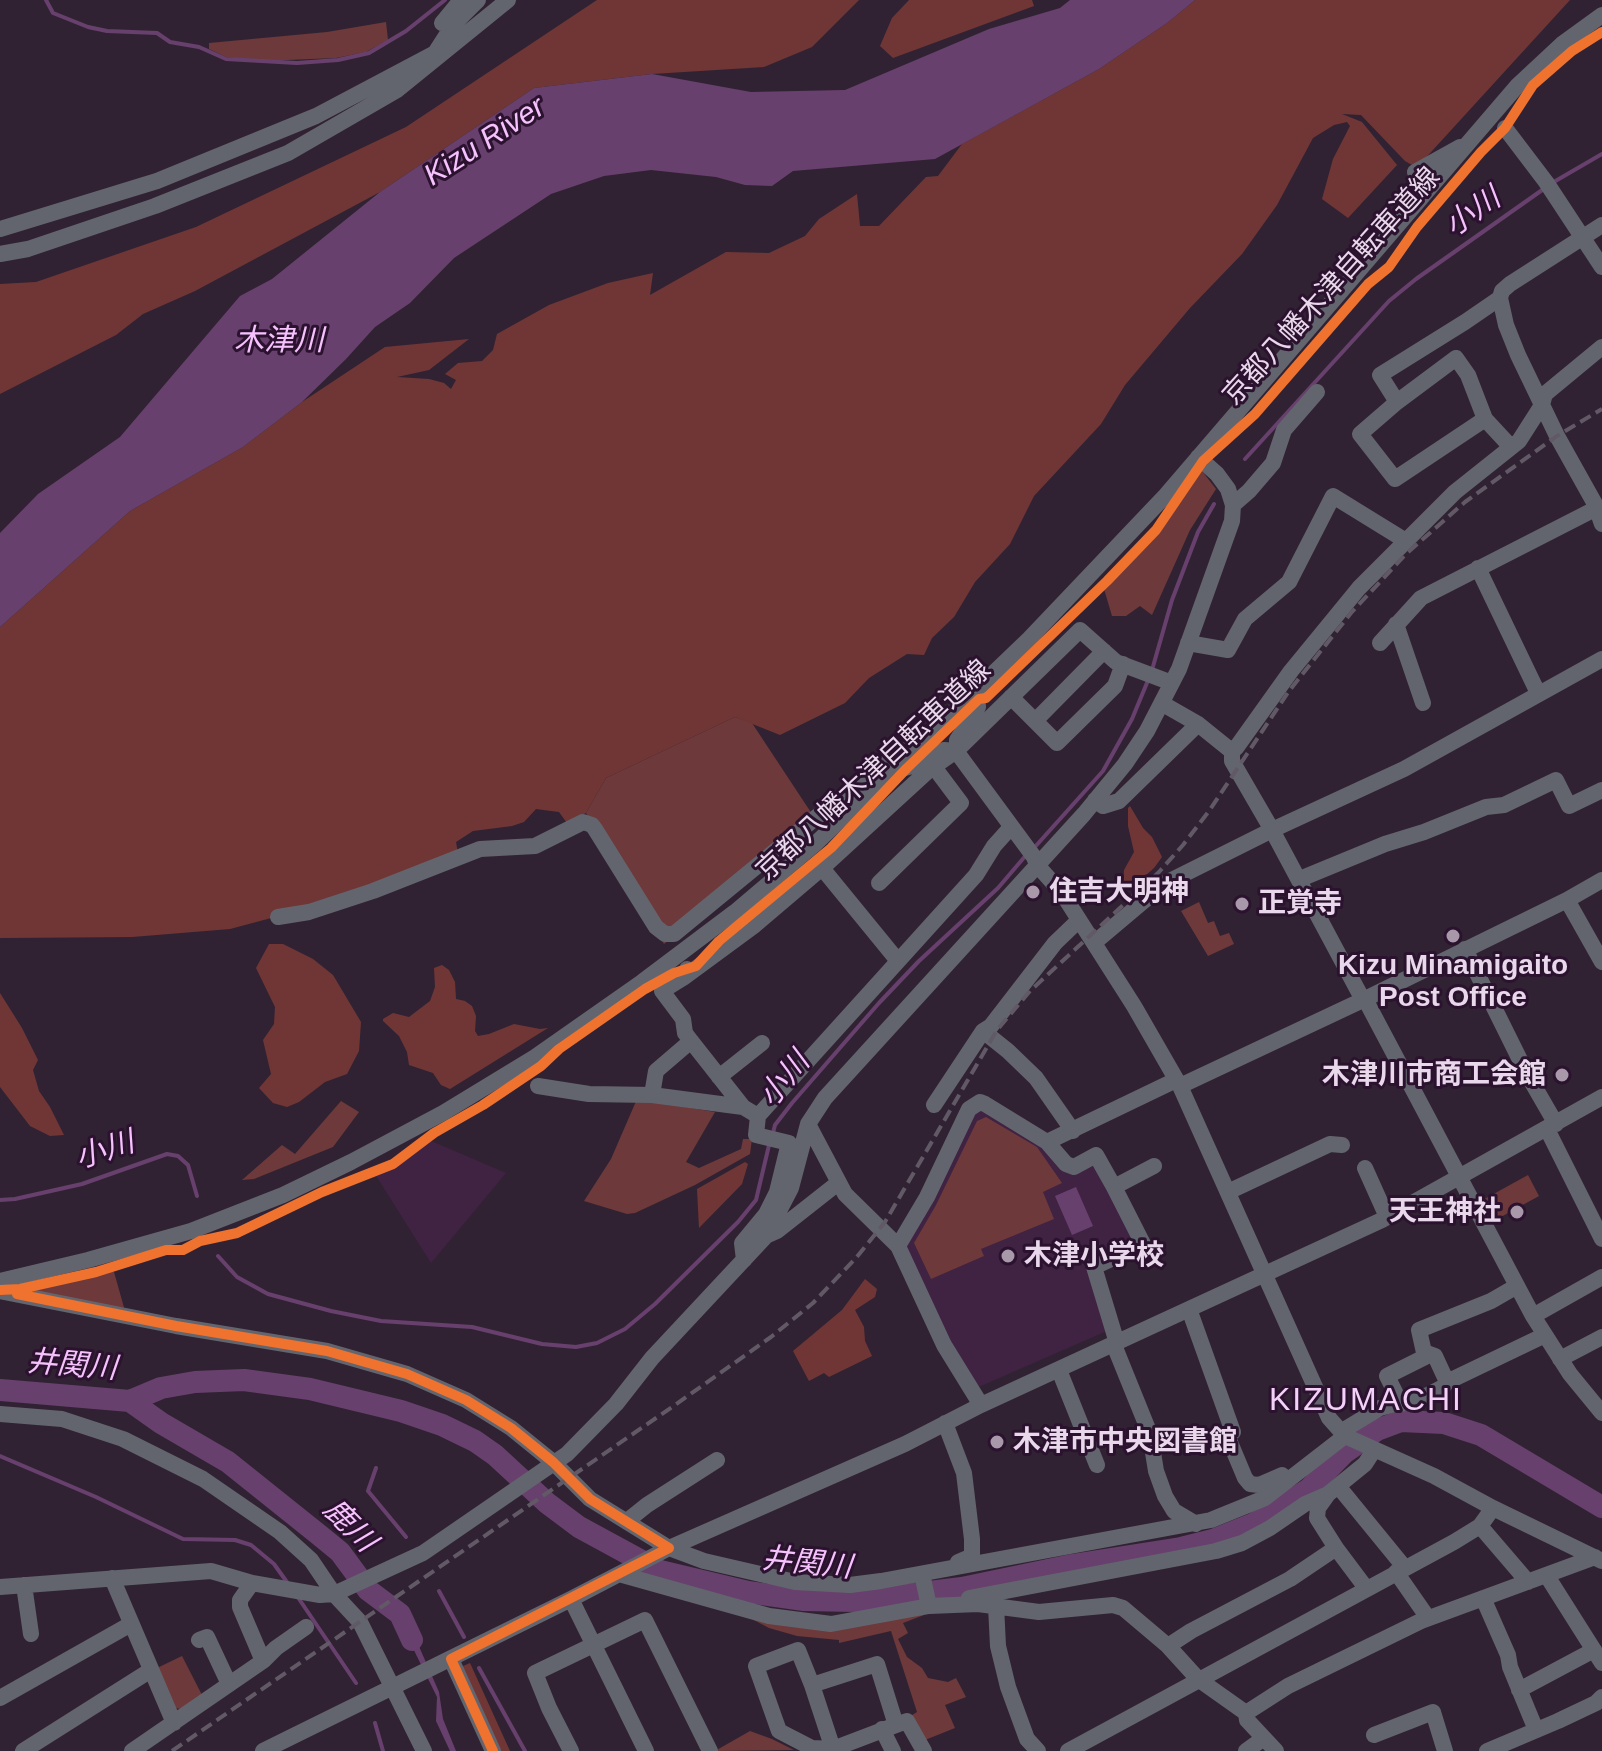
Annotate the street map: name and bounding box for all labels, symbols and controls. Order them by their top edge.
water label: Kizu River [418,90,552,194]
street label: 京都八幡木津自転車道線 [1216,161,1448,413]
water label: 小川 [1438,181,1508,245]
water label: 木津川 [234,324,324,360]
street label: 京都八幡木津自転車道線 [750,654,998,888]
place label: 住吉大明神 [1049,875,1189,909]
marker: 住吉大明神 [1024,883,1042,901]
place label: 正覚寺 [1258,887,1342,921]
marker: 正覚寺 [1233,895,1251,913]
marker: Kizu Minamigaito Post Office [1444,927,1462,945]
place label: Kizu Minamigaito Post Office [1338,949,1568,1015]
water label: 小川 [752,1045,818,1115]
place label: 木津川市商工会館 [1322,1058,1546,1092]
marker: 木津川市商工会館 [1553,1066,1571,1084]
water label: 小川 [71,1125,139,1177]
place label: 天王神社 [1389,1195,1501,1229]
marker: 天王神社 [1508,1203,1526,1221]
place label: 木津小学校 [1024,1239,1164,1273]
marker: 木津小学校 [999,1247,1017,1265]
water label: 井関川 [26,1344,118,1388]
district label: KIZUMACHI [1269,1382,1463,1420]
place label: 木津市中央図書館 [1013,1425,1237,1459]
marker: 木津市中央図書館 [988,1433,1006,1451]
water label: 鹿川 [315,1492,383,1560]
water label: 井関川 [760,1541,854,1587]

